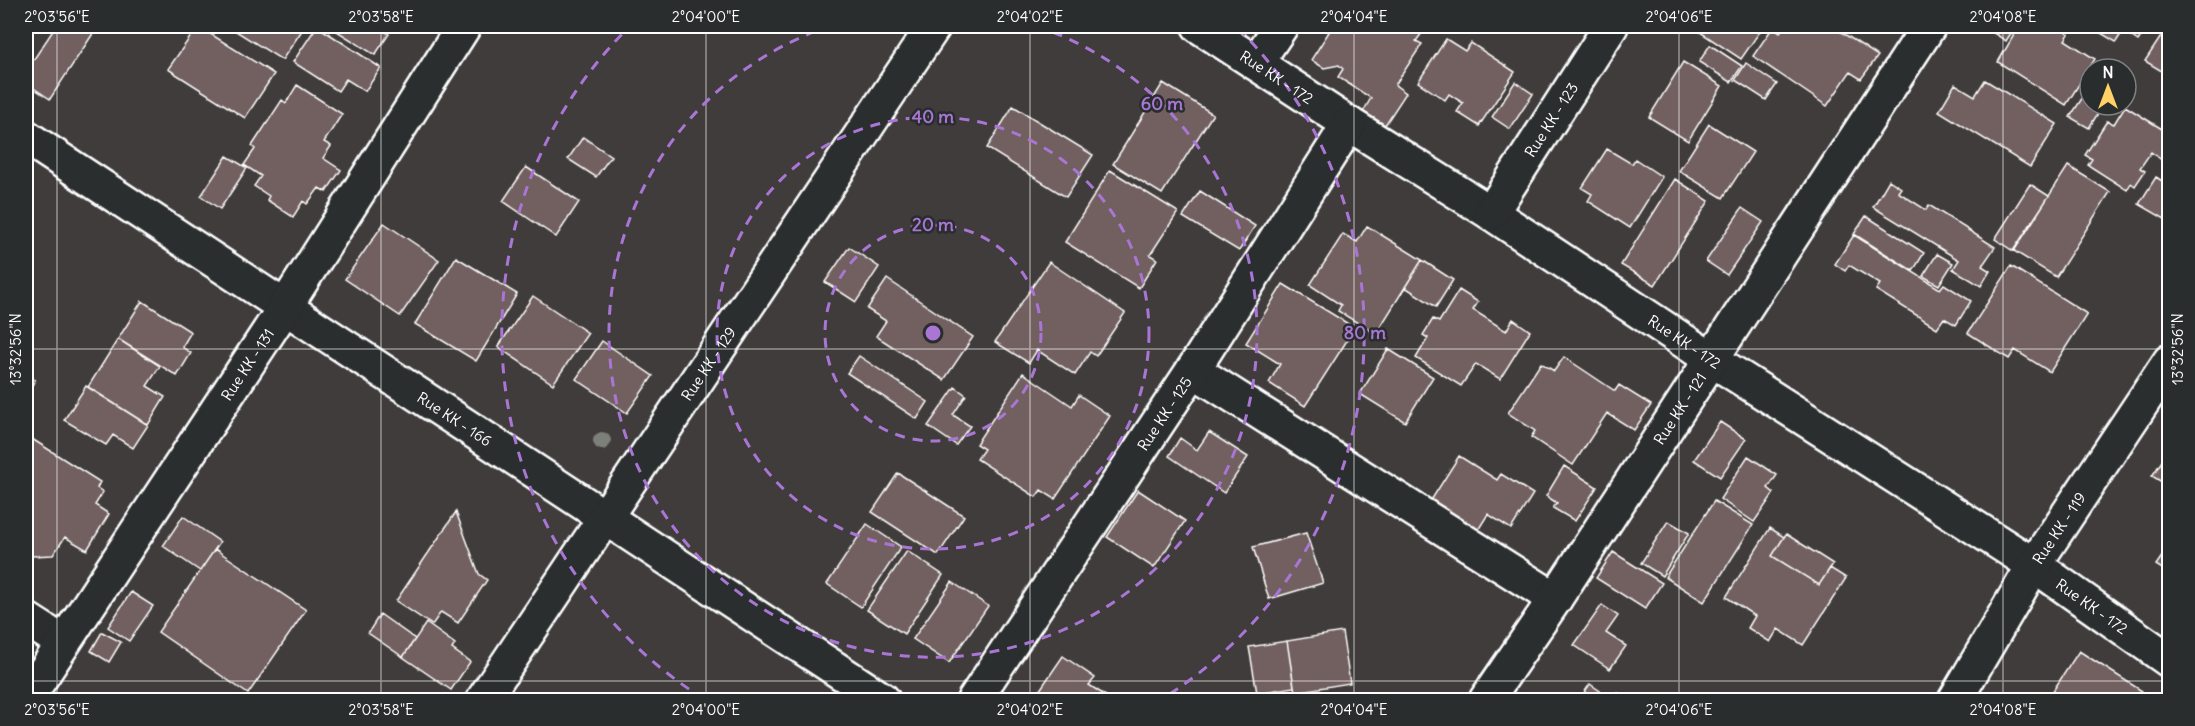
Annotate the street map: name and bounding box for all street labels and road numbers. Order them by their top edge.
street label: Rue KK - 172 [1237,46,1317,108]
street label: Rue KK - 123 [1520,79,1582,160]
street label: Rue KK - 172 [1644,310,1725,372]
street label: Rue KK - 129 [677,323,740,404]
street label: Rue KK - 131 [217,325,278,404]
street label: Rue KK - 121 [1649,369,1710,448]
street label: Rue KK - 125 [1133,373,1196,454]
street label: Rue KK - 166 [414,387,496,450]
street label: Rue KK - 119 [2028,488,2090,568]
street label: Rue KK - 172 [2052,574,2132,638]

